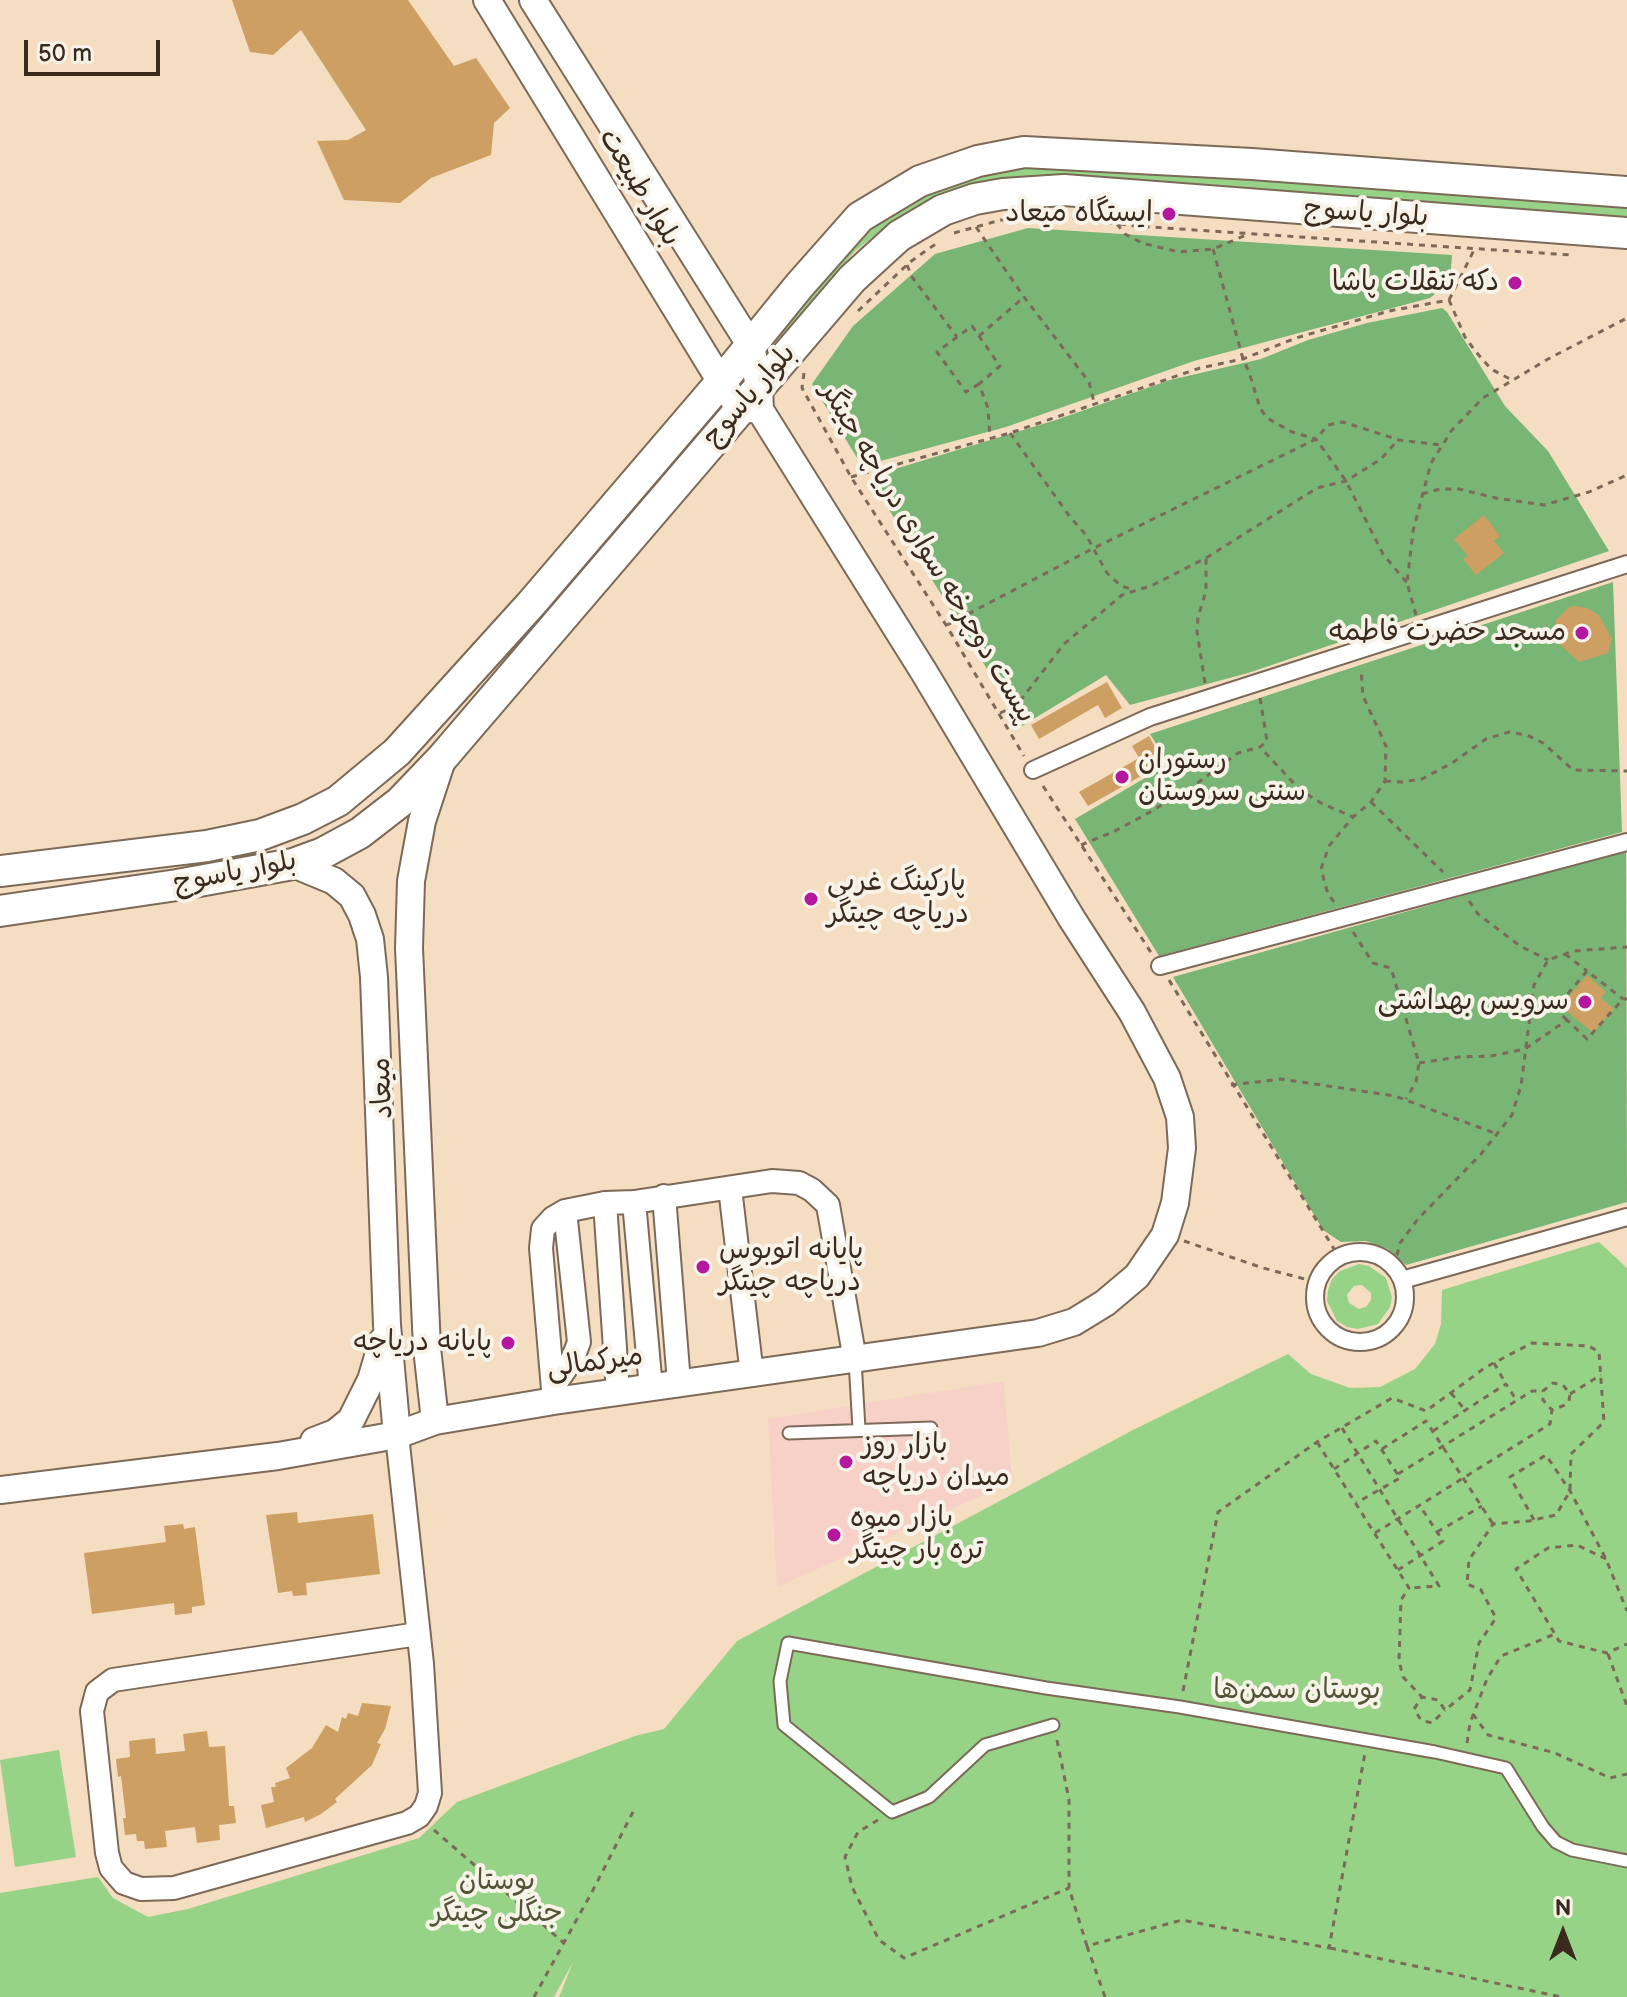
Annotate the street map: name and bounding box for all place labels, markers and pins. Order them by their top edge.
place label: ایستگاه میعاد [1005,197,1153,231]
marker: ایستگاه میعاد [1160,205,1178,223]
place label: دکه تنقلات پاشا [1332,266,1499,300]
marker: دکه تنقلات پاشا [1506,274,1524,292]
place label: مسجد حضرت فاطمه [1329,616,1566,650]
marker: مسجد حضرت فاطمه [1573,624,1591,642]
place label: رستوران سنتی سروستان [1138,744,1306,810]
marker: رستوران سنتی سروستان [1113,768,1131,786]
place label: پارکینگ غربی دریاچه چیتگر [827,866,969,932]
marker: پارکینگ غربی دریاچه چیتگر [802,890,820,908]
place label: سرویس بهداشتی [1378,985,1569,1019]
marker: سرویس بهداشتی [1576,993,1594,1011]
place label: پایانه اتوبوس دریاچه چیتگر [719,1234,863,1300]
marker: پایانه اتوبوس دریاچه چیتگر [694,1258,712,1276]
place label: پایانه دریاچه [353,1326,492,1360]
marker: پایانه دریاچه [499,1334,517,1352]
place label: بازار روز میدان دریاچه [862,1429,1010,1495]
marker: بازار روز میدان دریاچه [837,1453,855,1471]
place label: بازار میوه تره بار چیتگر [850,1502,983,1568]
marker: بازار میوه تره بار چیتگر [825,1526,843,1544]

